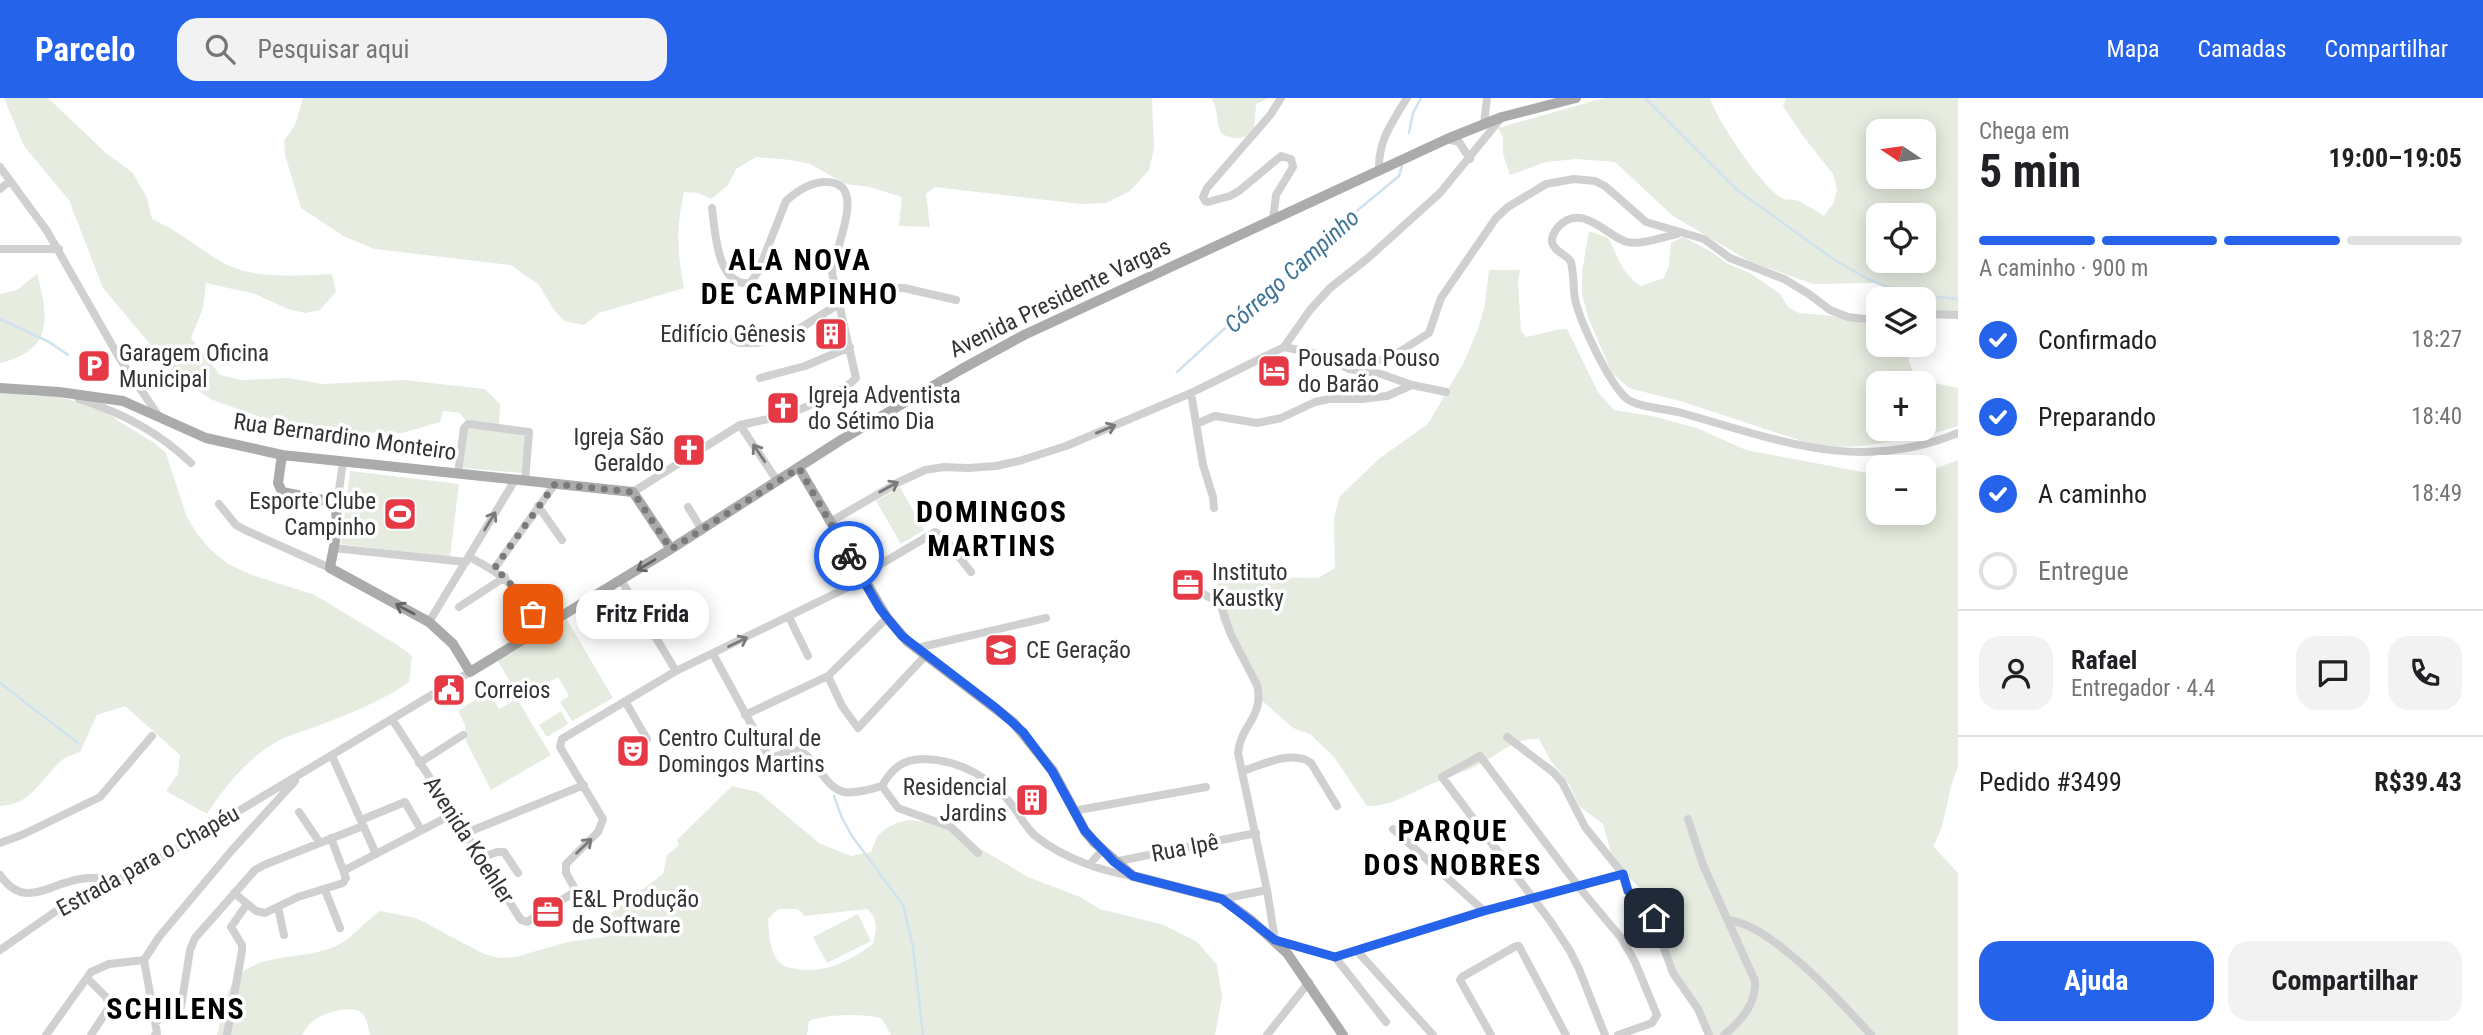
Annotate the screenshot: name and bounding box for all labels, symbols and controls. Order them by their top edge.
search box [177,18,667,81]
text: Parcelo [35,30,135,69]
icon: search [201,30,239,68]
text: Pesquisar aqui [257,34,410,64]
text: Mapa [2107,35,2160,63]
text: Camadas [2198,35,2287,63]
text: Compartilhar [2325,35,2448,63]
text: Chega em [1979,118,2070,145]
north arrow [1866,119,1936,189]
map controls [1866,119,1936,525]
text: 19:00–19:05 [2328,143,2462,173]
text: 5 min [1979,144,2081,198]
water label: Córrego Campinho [1219,203,1365,339]
button: locate [1866,203,1936,273]
street label: Avenida Presidente Vargas [945,233,1175,363]
district label: ALA NOVA DE CAMPINHO [701,242,899,311]
text: A caminho · 900 m [1979,255,2148,282]
button: layers [1866,287,1936,357]
building icon: Edifício Gênesis [812,315,850,353]
place label: Edifício Gênesis [660,321,806,348]
icon: check [1979,321,2017,359]
text: Confirmado [2038,325,2157,355]
text: 18:27 [2411,326,2462,353]
place label: Garagem Oficina Municipal [119,340,269,393]
place label: Pousada Pouso do Barão [1298,345,1440,398]
parking icon: Garagem Oficina Municipal [75,347,113,385]
hotel icon: Pousada Pouso do Barão [1255,352,1293,390]
button: + [1866,371,1936,441]
place label: Igreja Adventista do Sétimo Dia [808,382,961,435]
church icon: Igreja Adventista do Sétimo Dia [764,389,802,427]
icon: check [1979,398,2017,436]
text: Preparando [2038,402,2156,432]
text: 18:40 [2411,403,2462,430]
street label: Rua Bernardino Monteiro [232,408,458,466]
one-way arrow [1094,422,1116,435]
place label: Igreja São Geraldo [573,424,664,477]
church icon: Igreja São Geraldo [670,431,708,469]
one-way arrow [752,444,766,464]
button: − [1866,455,1936,525]
icon: check [1979,475,2017,513]
text: A caminho [2038,479,2147,509]
one-way arrow [878,480,899,493]
text: 18:49 [2411,480,2462,507]
place label: Esporte Clube Campinho [249,488,376,541]
district label: DOMINGOS MARTINS [916,494,1068,563]
sports icon: Esporte Clube Campinho [381,495,419,533]
one-way arrow [483,512,497,532]
courier [814,521,884,591]
icon: bike [830,537,868,575]
text: Entregue [2038,556,2129,586]
one-way arrow [637,558,657,572]
place label: Instituto Kaustky [1212,559,1288,612]
office icon: Instituto Kaustky [1169,566,1207,604]
pin [503,584,563,644]
callout: Fritz Frida [575,589,708,638]
icon: bag [514,595,552,633]
one-way arrow [396,601,416,615]
text: Fritz Frida [596,601,689,628]
school or university icon: CE Geração [982,631,1020,669]
one-way arrow [727,634,748,648]
button: person [1979,636,2053,710]
button: chat [2296,636,2370,710]
button: phone [2388,636,2462,710]
place label: CE Geração [1026,637,1131,664]
text: Rafael [2071,645,2137,675]
public building icon: Correios [430,671,468,709]
text: Entregador · 4.4 [2071,675,2215,702]
place label: Correios [474,677,550,704]
place label: Centro Cultural de Domingos Martins [658,725,825,778]
theatre icon: Centro Cultural de Domingos Martins [614,732,652,770]
text: Pedido #3499 [1979,767,2122,797]
text: R$39.43 [2374,767,2462,797]
street label: Avenida Koehler [418,771,520,909]
place label: Residencial Jardins [903,774,1007,827]
building icon: Residencial Jardins [1013,781,1051,819]
street label: Estrada para o Chapéu [52,800,244,922]
district label: PARQUE DOS NOBRES [1364,813,1542,882]
street label: Rua Ipê [1149,828,1221,868]
one-way arrow [575,838,592,855]
place label: E&L Produção de Software [572,886,699,939]
pin [1624,888,1684,948]
office icon: E&L Produção de Software [529,893,567,931]
icon: home [1635,899,1673,937]
button: Ajuda [1979,941,2214,1021]
button: Compartilhar [2228,941,2462,1021]
district label: SCHILENS [106,991,246,1026]

